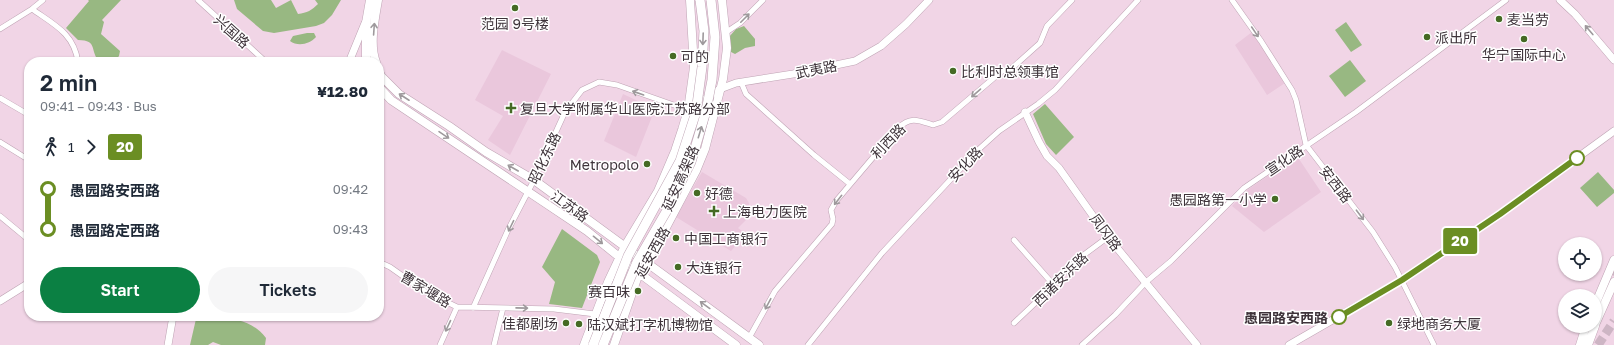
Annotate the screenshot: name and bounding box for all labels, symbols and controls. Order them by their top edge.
marker: 范园 9号楼 [510,3,520,13]
street label: 兴国路 [211,11,253,51]
place label: 麦当劳 [1507,11,1549,28]
one-way arrow [740,13,750,23]
marker: 麦当劳 [1494,14,1504,24]
place label: 范园 9号楼 [481,15,549,32]
one-way arrow [370,23,377,36]
one-way arrow [1585,25,1594,36]
one-way arrow [1251,26,1259,37]
place label: 派出所 [1435,29,1477,46]
one-way arrow [700,32,707,45]
marker: 派出所 [1422,32,1432,42]
marker: 华宁国际中心 [1519,34,1529,44]
place label: 华宁国际中心 [1482,46,1566,63]
place label: 可的 [681,48,709,65]
marker: 可的 [668,51,678,61]
street label: 武夷路 [794,57,838,81]
place label: 比利时总领事馆 [961,63,1059,80]
marker: 比利时总领事馆 [948,66,958,76]
text: 2 min [40,69,97,96]
text: ¥12.80 [317,82,368,100]
one-way arrow [632,88,644,96]
one-way arrow [971,89,982,98]
one-way arrow [399,93,410,101]
text: 09:41 – 09:43 · Bus [40,98,157,114]
place label: 复旦大学附属华山医院江苏路分部 [520,100,730,117]
marker: 复旦大学附属华山医院江苏路分部 [505,102,517,114]
street label: 利西路 [867,120,909,162]
one-way arrow [697,125,704,138]
street label: 昭化东路 [524,129,564,187]
one-way arrow [438,131,450,139]
icon: walk [40,136,62,158]
icon: forward [80,136,102,158]
text: 20 [116,138,134,155]
text: 1 [68,139,74,155]
street label: 宣化路 [1262,141,1306,179]
street label: 延安高架路 [658,143,702,213]
street label: 安化路 [944,143,986,185]
unlabelled marker [1569,150,1585,166]
place label: Metropolo [570,156,639,173]
marker: Metropolo [642,159,652,169]
street label: 安西路 [1316,162,1356,206]
one-way arrow [507,163,519,171]
text: 愚园路安西路 [70,181,160,199]
text: 09:42 [333,181,368,197]
place label: 好德 [705,185,733,202]
street label: 江苏路 [548,187,592,225]
marker: 好德 [692,188,702,198]
place label: 愚园路第一小学 [1169,191,1267,208]
one-way arrow [834,194,842,205]
marker: 愚园路第一小学 [1270,194,1280,204]
place label: 上海电力医院 [723,203,807,220]
marker: 上海电力医院 [708,205,720,217]
one-way arrow [1356,209,1364,220]
street label: 凤冈路 [1087,210,1125,254]
one-way arrow [507,220,514,232]
text: 愚园路定西路 [70,221,160,239]
text: 09:43 [333,221,368,237]
street label: 延安西路 [631,223,673,281]
line badge: 20 [1442,228,1478,254]
place label: 中国工商银行 [684,230,768,247]
text: 20 [1451,232,1469,249]
marker: 中国工商银行 [671,233,681,243]
one-way arrow [592,235,603,244]
map controls [1558,237,1602,333]
button: locate [1558,237,1602,281]
street label: 西诸安浜路 [1029,249,1091,309]
place label: 大连银行 [686,259,742,276]
marker: 大连银行 [673,262,683,272]
button: Start [40,267,200,313]
button: Tickets [208,267,368,313]
street label: 曹家堰路 [398,267,454,311]
place label: 赛百味 [588,283,630,300]
marker: 赛百味 [633,286,643,296]
button: layers [1558,289,1602,333]
one-way arrow [763,298,771,310]
one-way arrow [700,301,711,309]
one-way arrow [515,305,528,312]
place label: 愚园路安西路 [1244,309,1328,326]
marker: 愚园路安西路 [1331,309,1347,325]
place label: 佳都剧场 [502,315,558,332]
place label: 绿地商务大厦 [1397,315,1481,332]
place label: 陆汉斌打字机博物馆 [587,316,713,333]
marker: 佳都剧场 [561,318,571,328]
marker: 绿地商务大厦 [1384,318,1394,328]
marker: 陆汉斌打字机博物馆 [574,319,584,329]
one-way arrow [444,320,451,332]

